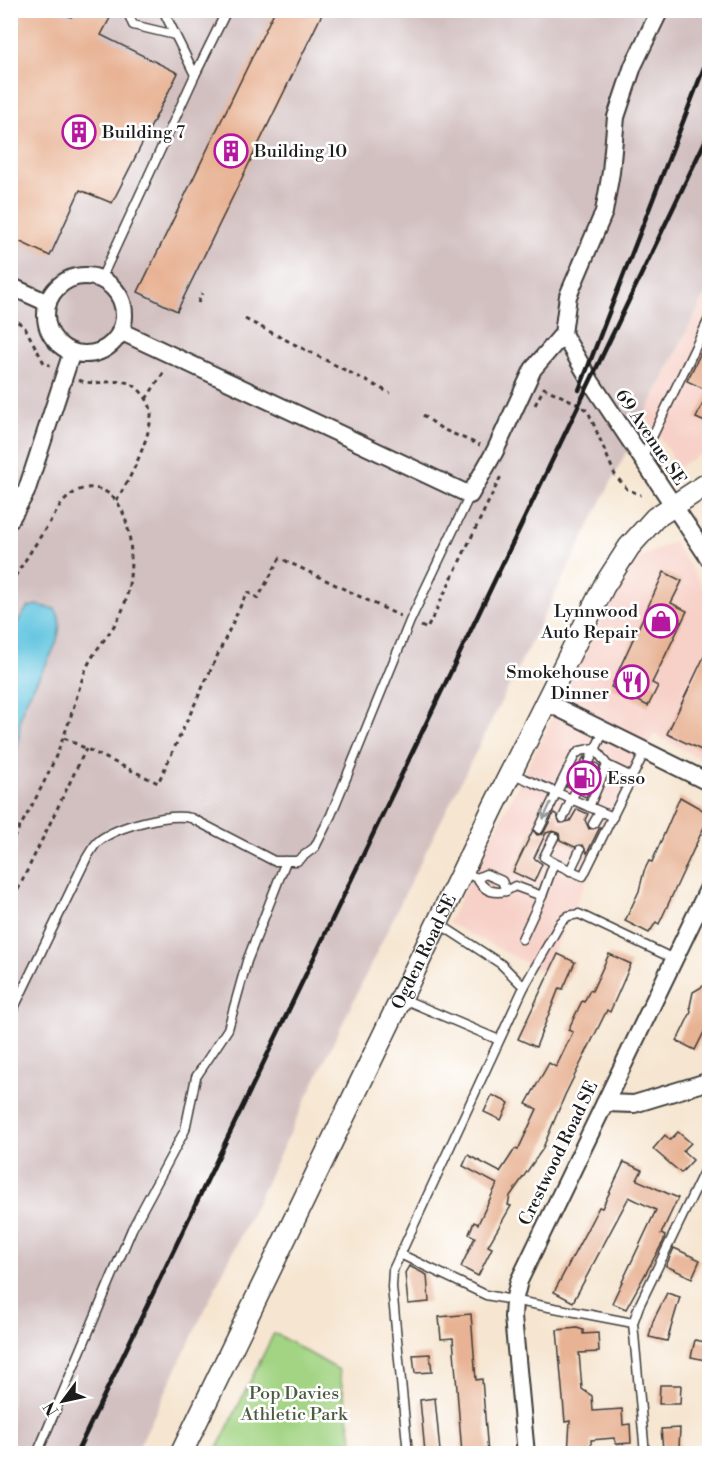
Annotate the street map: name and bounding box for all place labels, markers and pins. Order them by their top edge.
building icon: Building 7 [61,114,97,150]
place label: Building 7 [101,121,185,144]
building icon: Building 10 [213,133,249,169]
place label: Building 10 [253,140,347,163]
place label: Lynnwood Auto Repair [540,600,639,644]
shop icon: Lynnwood Auto Repair [643,603,679,639]
place label: Smokehouse Dinner [506,661,609,705]
restaurant icon: Smokehouse Dinner [614,664,650,700]
fuel station icon: Esso [566,760,602,796]
place label: Esso [607,767,645,790]

